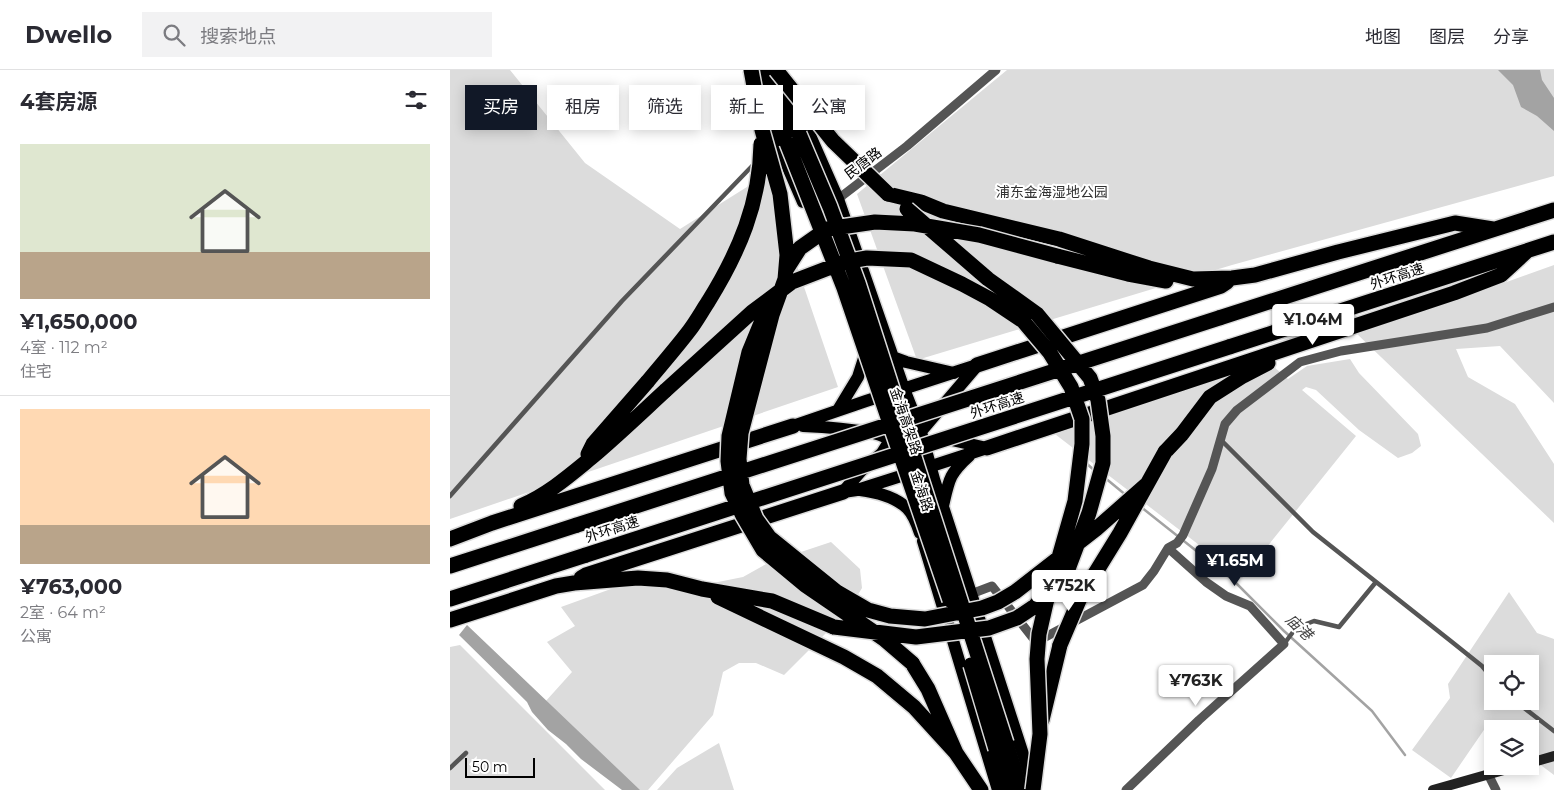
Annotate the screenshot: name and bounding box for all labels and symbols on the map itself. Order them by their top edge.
street label: 民唐路 [841,143,885,183]
park label: 浦东金海湿地公园 [996,183,1108,201]
street label: 外环高速 [1368,259,1426,293]
pin: ¥1.04M [1272,304,1354,346]
street label: 金海高架路 [886,385,926,457]
street label: 外环高速 [968,388,1026,422]
street label: 金海路 [907,468,937,514]
street label: 外环高速 [583,512,641,546]
pin: ¥1.65M [1194,544,1276,587]
pin: ¥752K [1034,570,1104,612]
water label: 庙港 [1282,609,1318,645]
pin: ¥763K [1161,664,1231,707]
scale bar [465,755,535,778]

